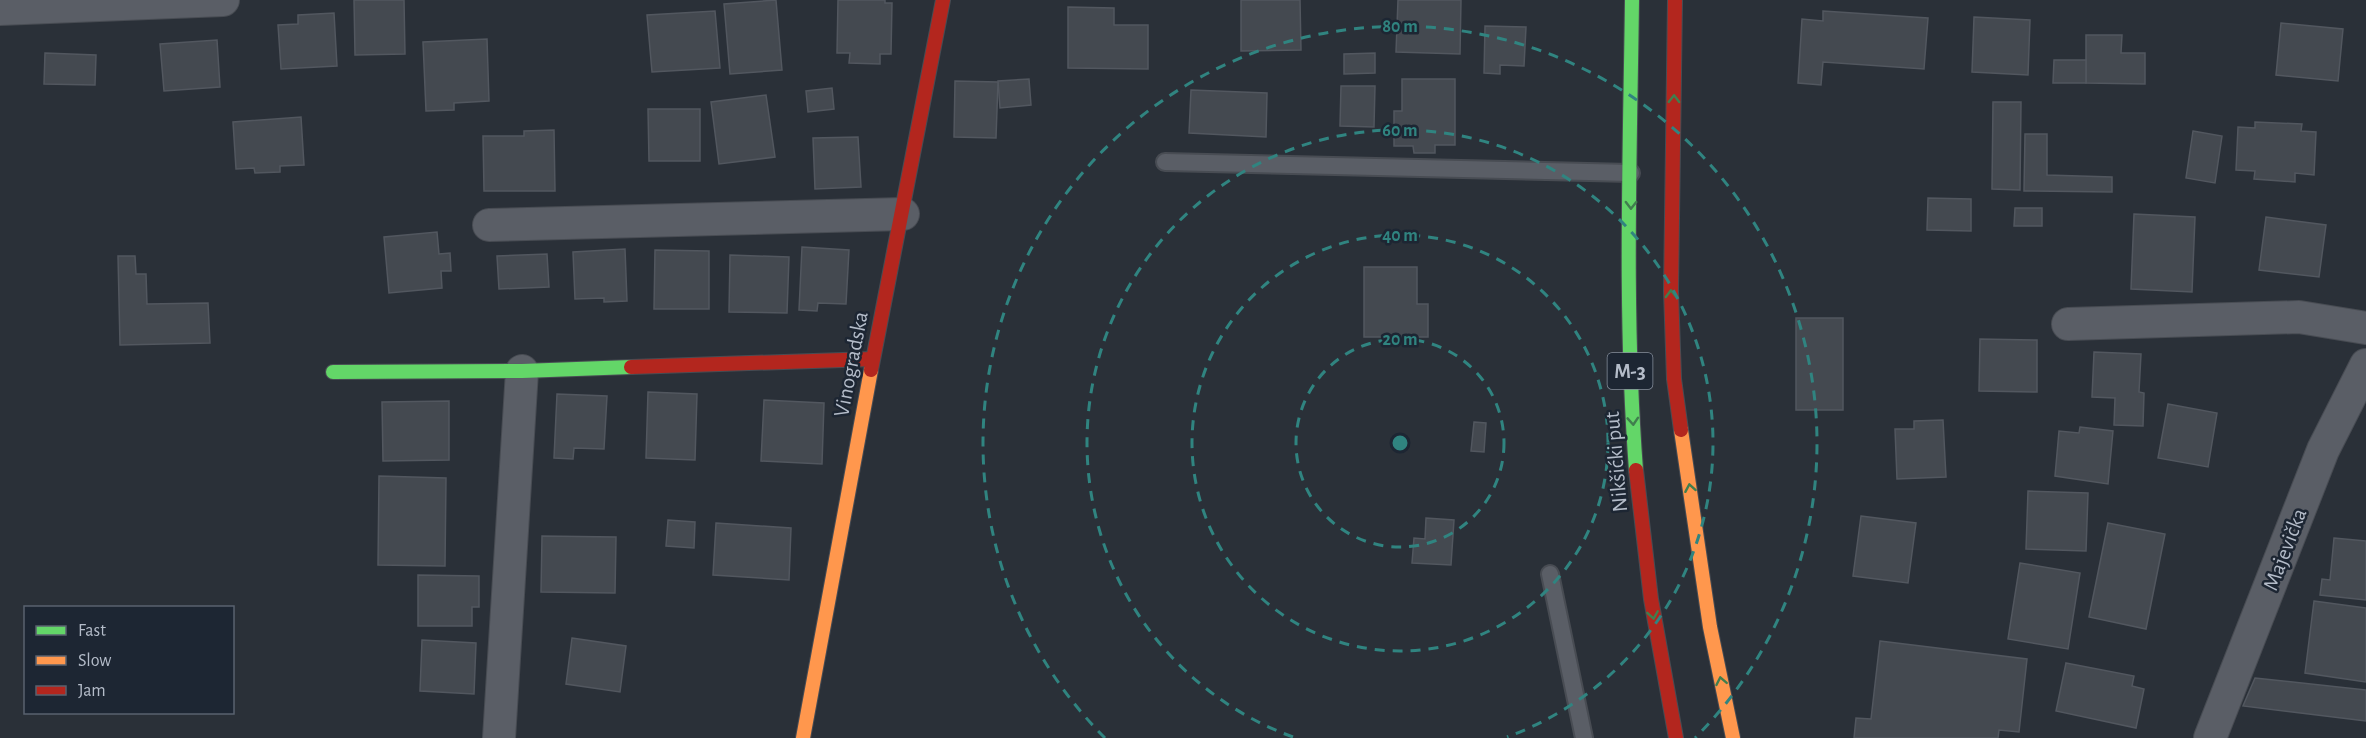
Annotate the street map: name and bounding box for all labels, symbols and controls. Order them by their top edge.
text: 80 m [1382,18,1418,36]
one-way arrow [1668,95,1680,104]
text: 60 m [1382,122,1418,140]
one-way arrow [1624,201,1637,210]
text: 40 m [1382,227,1418,245]
one-way arrow [1665,290,1677,299]
street label: Vinogradska [830,310,872,419]
text: 20 m [1382,331,1418,349]
road number: M-3 [1608,353,1652,389]
street label: Nikšićki put [1601,411,1631,513]
one-way arrow [1626,417,1639,426]
centre of rings [1390,433,1410,453]
one-way arrow [1684,484,1696,493]
street label: Majevička [2259,505,2311,594]
legend [24,606,234,714]
one-way arrow [1647,611,1659,620]
text: Fast [78,622,106,640]
text: Slow [78,652,111,670]
one-way arrow [1715,676,1728,686]
text: Jam [78,682,106,700]

